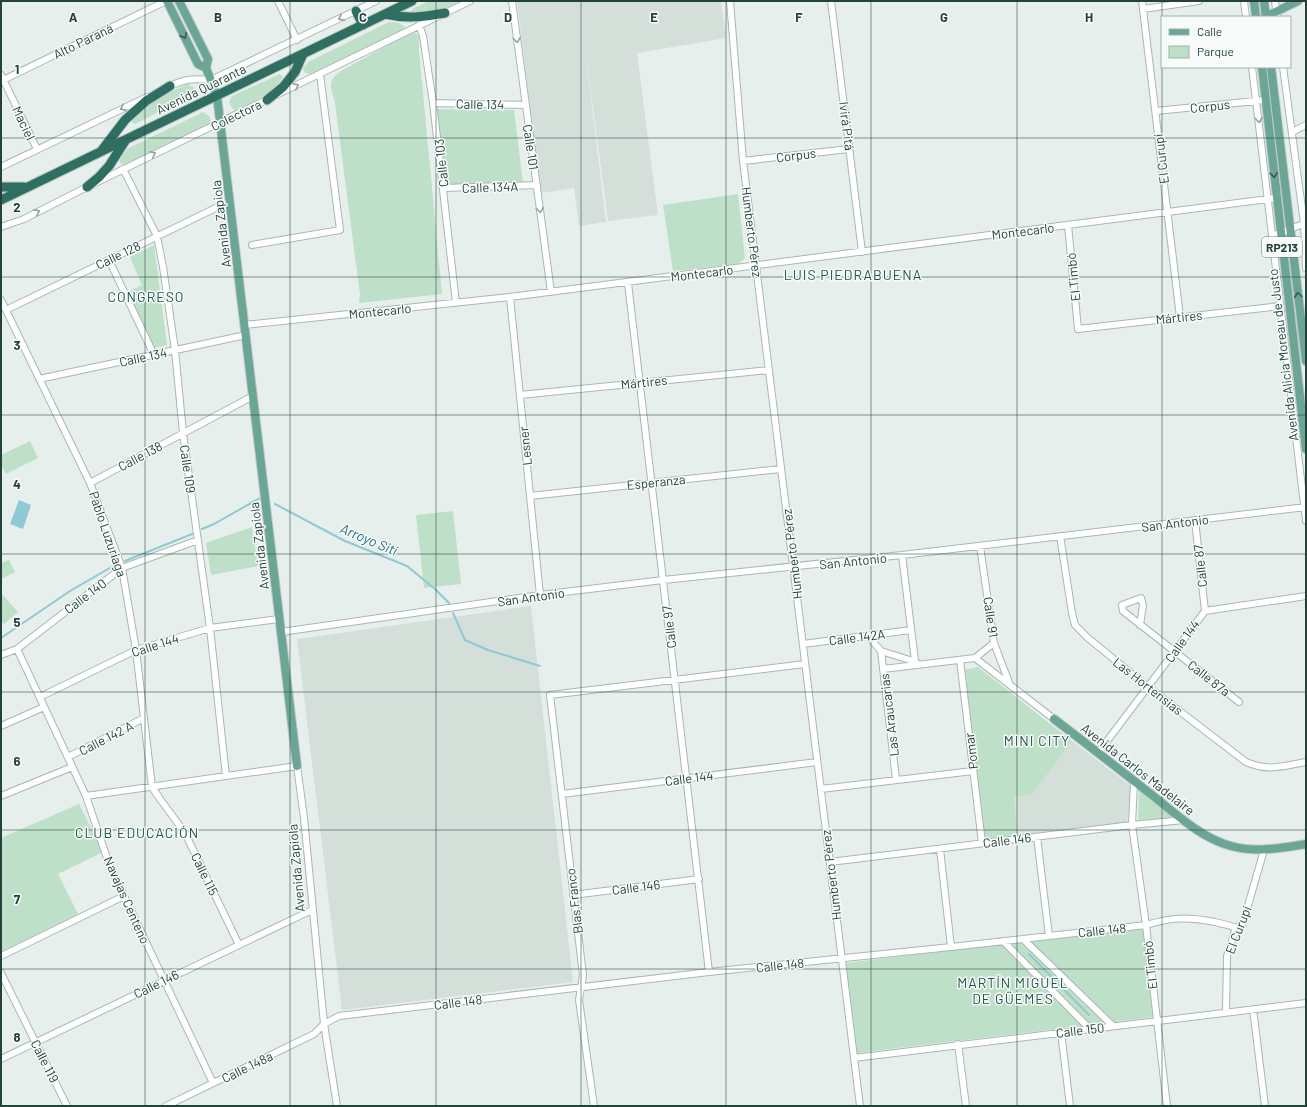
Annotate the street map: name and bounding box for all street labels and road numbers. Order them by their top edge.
street label: Alto Paraná [51,20,115,62]
street label: Avenida Quaranta [153,60,249,118]
street label: Colectora [208,96,264,134]
street label: Calle 134 [456,96,504,112]
street label: Corpus [1189,96,1231,116]
street label: Ivirá Pitá [836,101,858,151]
street label: Maciel [9,103,39,143]
street label: Calle 101 [520,123,542,171]
street label: El Curupí [1150,133,1172,185]
street label: Calle 103 [431,138,451,188]
street label: Corpus [775,145,817,165]
street label: Calle 134A [462,178,518,196]
street label: Avenida Zapiola [208,179,234,269]
street label: Humberto Pérez [739,186,766,278]
street label: Montecarlo [991,219,1055,243]
street label: Calle 128 [93,237,143,273]
road number: RP213 [1262,237,1302,257]
street label: El Timbó [1062,252,1084,302]
street label: Montecarlo [670,261,734,285]
street label: Avenida Alicia Moreau de Justo [1264,268,1302,442]
street label: Montecarlo [348,300,412,322]
street label: Mártires [1155,307,1203,327]
street label: Calle 134 [118,344,168,370]
street label: Mártires [620,372,668,392]
street label: Lesner [515,425,535,466]
street label: Calle 138 [115,438,165,474]
street label: Calle 109 [177,444,199,494]
street label: Esperanza [626,471,686,493]
street label: Pablo Luzuriaga [86,489,130,579]
street label: Avenida Zapiola [246,501,272,591]
street label: Humberto Pérez [778,508,805,600]
street label: San Antonio [1140,511,1210,535]
street label: Calle 87 [1190,544,1210,588]
street label: San Antonio [818,550,888,572]
street label: Calle 140 [61,575,109,617]
street label: San Antonio [496,584,566,610]
street label: Calle 91 [980,596,1002,638]
street label: Calle 97 [658,605,680,649]
street label: Calle 144 [1161,617,1203,665]
street label: Calle 142A [828,626,886,648]
street label: Calle 144 [129,630,181,660]
street label: Las Hortensias [1110,654,1186,718]
street label: Calle 87a [1185,656,1233,700]
street label: Las Araucarias [876,673,902,757]
street label: Calle 142 A [76,717,136,759]
street label: Avenida Carlos Madelaire [1078,720,1198,818]
street label: Pomar [961,732,981,770]
street label: Calle 144 [664,767,714,789]
street label: Avenida Zapiola [284,823,308,913]
street label: Humberto Pérez [817,829,844,921]
street label: Calle 146 [982,829,1032,851]
street label: Calle 115 [188,850,222,898]
street label: Navajas Centeno [101,854,153,946]
street label: Blas Franco [562,867,586,935]
street label: Calle 146 [611,876,661,898]
street label: El Curupí [1222,904,1255,956]
street label: Calle 148 [1077,920,1127,940]
street label: El Timbó [1139,940,1161,990]
street label: Calle 148 [755,955,805,975]
street label: Calle 146 [131,966,182,1002]
street label: Calle 148 [433,991,483,1013]
street label: Calle 150 [1055,1019,1105,1041]
street label: Calle 119 [27,1037,63,1085]
street label: Calle 148a [219,1048,275,1086]

